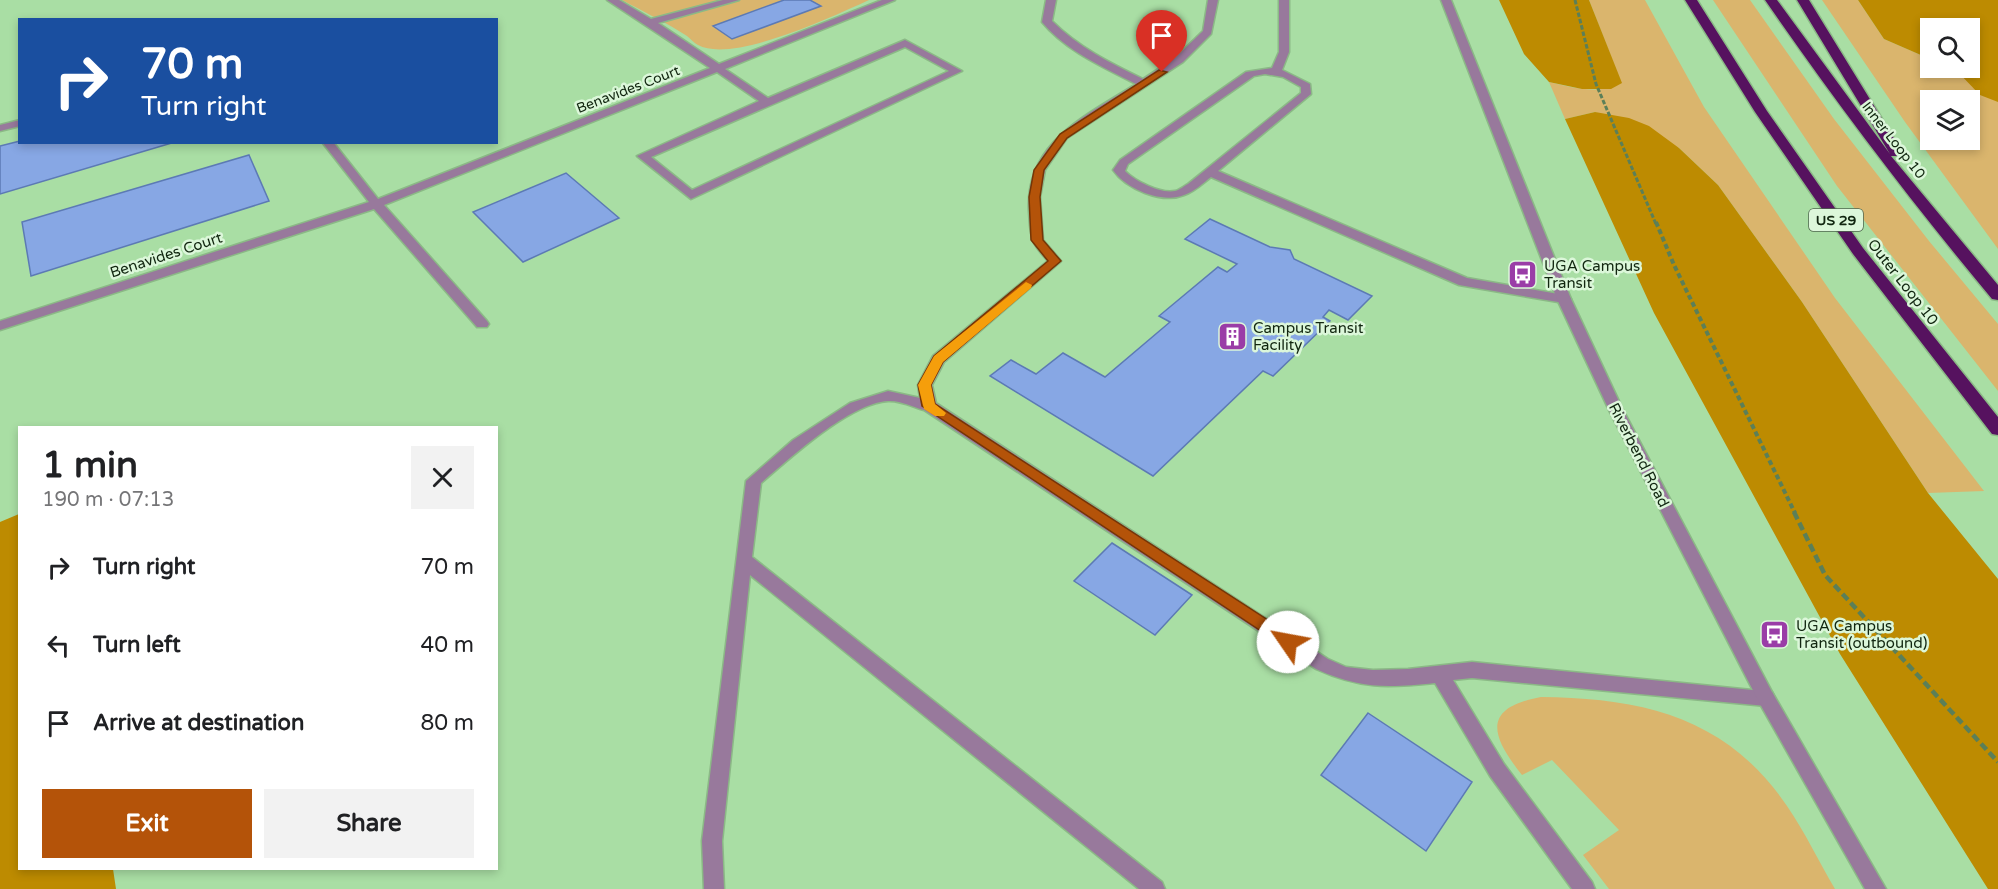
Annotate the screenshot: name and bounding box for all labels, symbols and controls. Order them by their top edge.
pin [1136,10,1187,72]
map controls [1920,18,1980,150]
button: search [1920,18,1980,78]
icon: arrive [1145,19,1178,52]
text: 70 m [141,39,243,90]
icon: right [42,42,120,120]
street label: Benavides Court [574,62,683,117]
text: Turn right [141,90,267,123]
button: layers [1920,90,1980,150]
street label: Inner Loop 10 [1858,98,1929,182]
road number: US 29 [1809,209,1863,231]
street label: Benavides Court [108,228,225,282]
street label: Outer Loop 10 [1864,235,1942,329]
place label: UGA Campus Transit [1544,257,1640,292]
bus stop icon: UGA Campus Transit [1507,259,1539,291]
place label: Campus Transit Facility [1253,319,1364,354]
building icon: Campus Transit Facility [1216,321,1248,353]
street label: Riverbend Road [1605,400,1673,510]
text: 1 min [42,444,138,487]
button: close [411,446,474,509]
text: 190 m · 07:13 [42,488,174,512]
icon: right [42,551,75,584]
text: Turn right [93,554,195,580]
text: 70 m [420,554,474,580]
position arrow [1256,610,1320,674]
place label: UGA Campus Transit (outbound) [1796,617,1927,652]
bus stop icon: UGA Campus Transit (outbound) [1759,619,1791,651]
icon: left [42,629,75,662]
text: Turn left [93,632,181,658]
text: 40 m [420,632,474,658]
icon: arrive [42,707,75,740]
text: Arrive at destination [93,710,304,736]
text: 80 m [420,710,474,736]
button: Exit [42,789,252,858]
button: Share [264,789,474,858]

